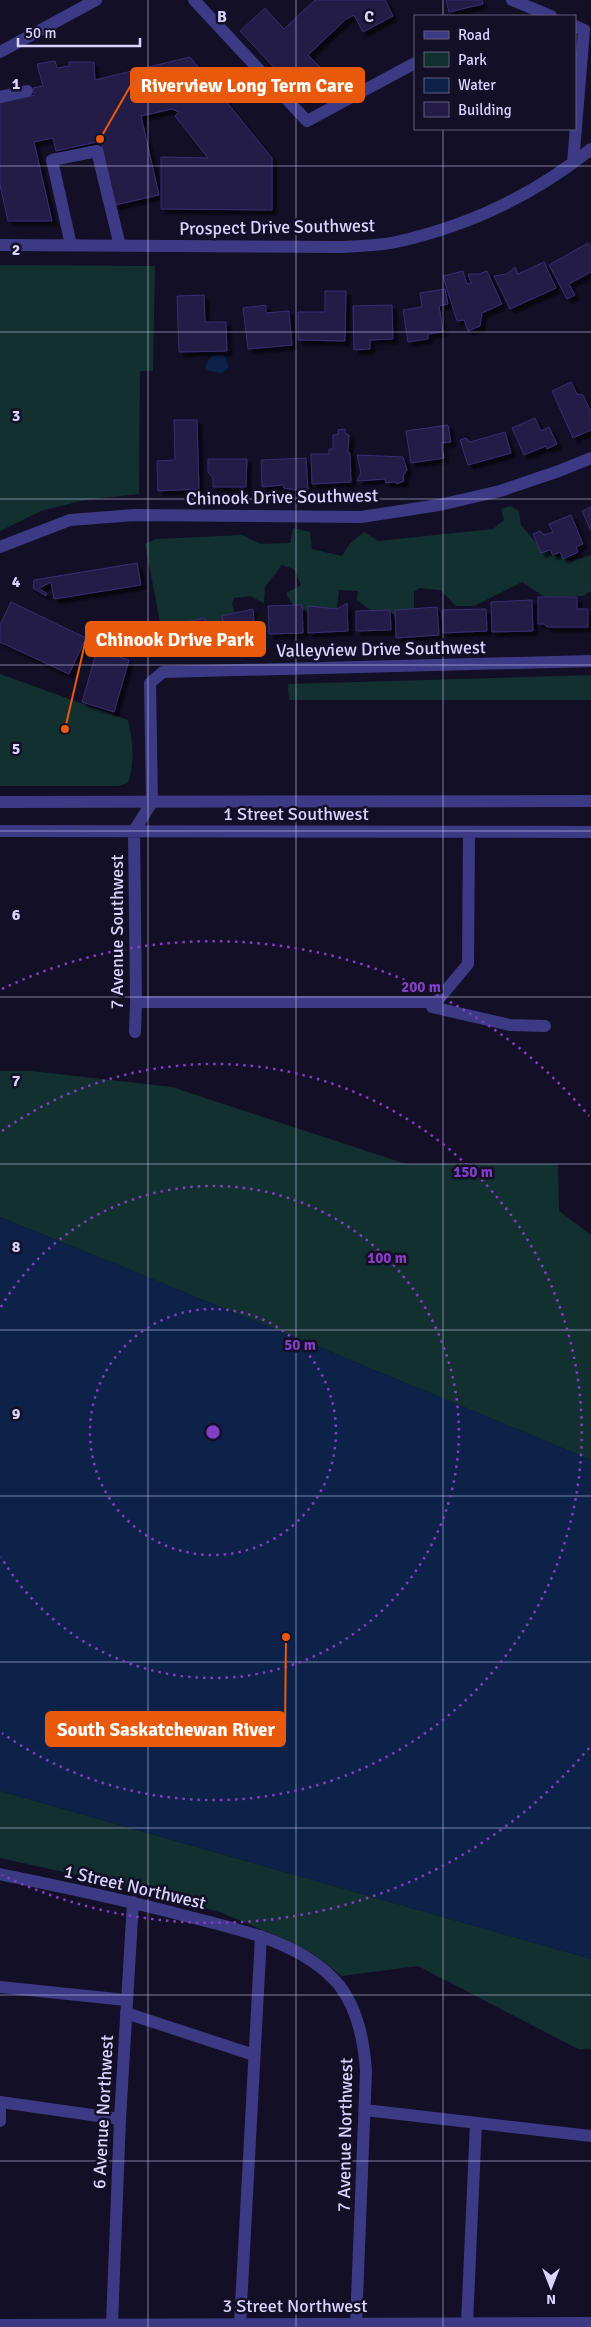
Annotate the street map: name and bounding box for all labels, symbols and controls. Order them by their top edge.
text: B [217,7,227,27]
text: C [364,7,374,27]
scale bar [18,15,140,47]
legend [414,15,576,130]
text: 50 m [25,24,56,42]
text: Road [458,26,490,44]
text: Park [458,51,487,69]
callout: Riverview Long Term Care [131,68,364,102]
text: 1 [12,74,21,94]
text: Riverview Long Term Care [140,74,354,98]
text: Water [458,76,496,94]
text: Building [458,101,512,119]
street label: Prospect Drive Southwest [179,214,375,240]
text: 2 [12,240,20,260]
text: 3 [12,406,20,426]
street label: Chinook Drive Southwest [186,484,378,510]
text: 4 [12,572,21,592]
callout: Chinook Drive Park [86,622,265,656]
text: Chinook Drive Park [96,628,254,652]
street label: Valleyview Drive Southwest [276,636,486,662]
text: 5 [12,739,20,759]
street label: 1 Street Southwest [223,803,369,825]
street label: 7 Avenue Southwest [106,855,128,1009]
text: 6 [12,905,21,925]
text: 200 m [401,978,441,996]
text: 7 [12,1071,21,1091]
text: 150 m [453,1163,493,1181]
text: 8 [12,1237,21,1257]
text: 100 m [367,1249,407,1267]
text: 50 m [284,1336,316,1354]
text: 9 [12,1404,21,1424]
centre of rings [204,1423,222,1441]
callout: South Saskatchewan River [46,1712,285,1746]
text: South Saskatchewan River [57,1718,276,1742]
street label: 1 Street Northwest [62,1860,208,1914]
street label: 6 Avenue Northwest [88,2034,118,2190]
street label: 7 Avenue Northwest [333,2058,357,2212]
north arrow [526,2262,576,2312]
text: N [546,2291,556,2308]
street label: 3 Street Northwest [223,2295,367,2317]

